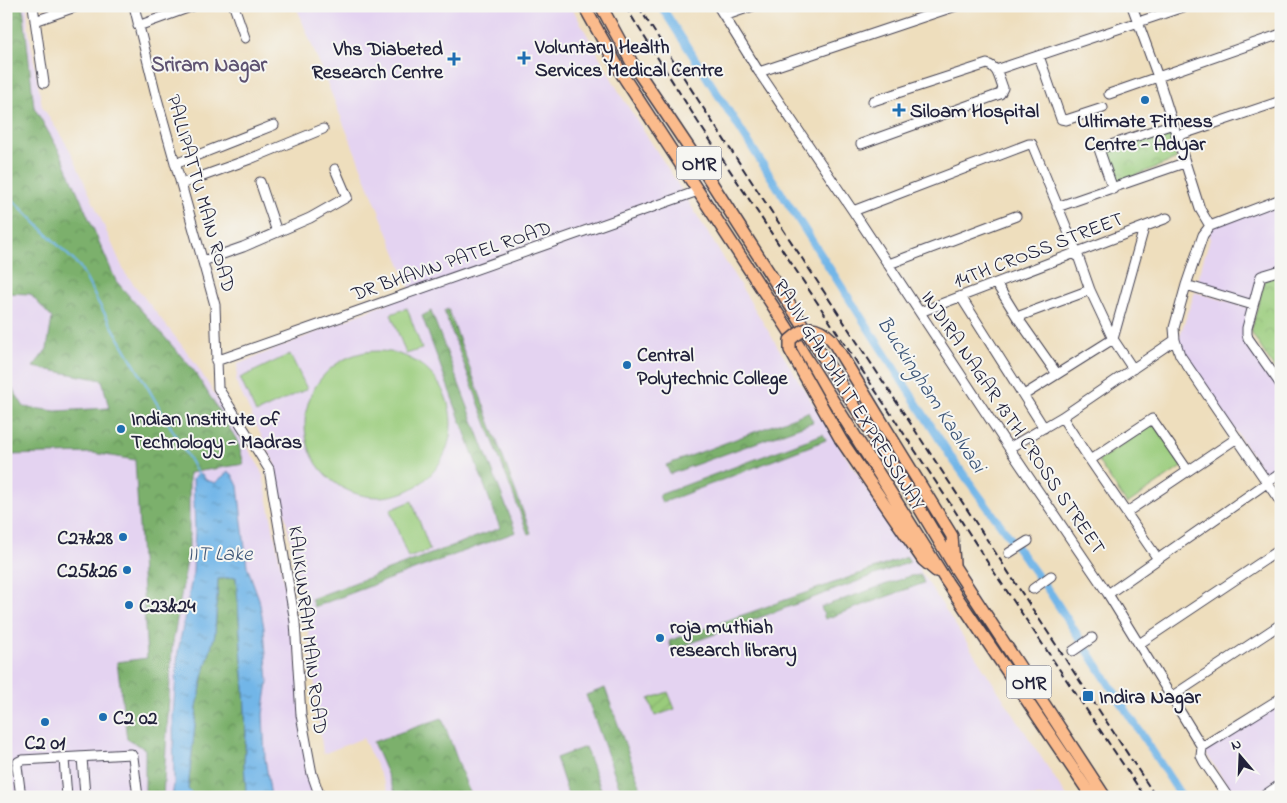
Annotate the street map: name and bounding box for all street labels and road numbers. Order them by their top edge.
street label: PALLIPATTU MAIN ROAD [157,91,242,296]
road number: OMR [676,146,722,180]
street label: 14TH CROSS STREET [950,206,1128,297]
street label: DR BHAVIN PATEL ROAD [347,215,556,311]
street label: RAJIV GANDHI IT EXPRESSWAY [765,274,931,516]
street label: INDIRA NAGAR 13TH CROSS STREET [913,286,1111,561]
street label: KALIKUNRAM MAIN ROAD [279,525,334,736]
road number: OMR [1006,666,1052,699]

